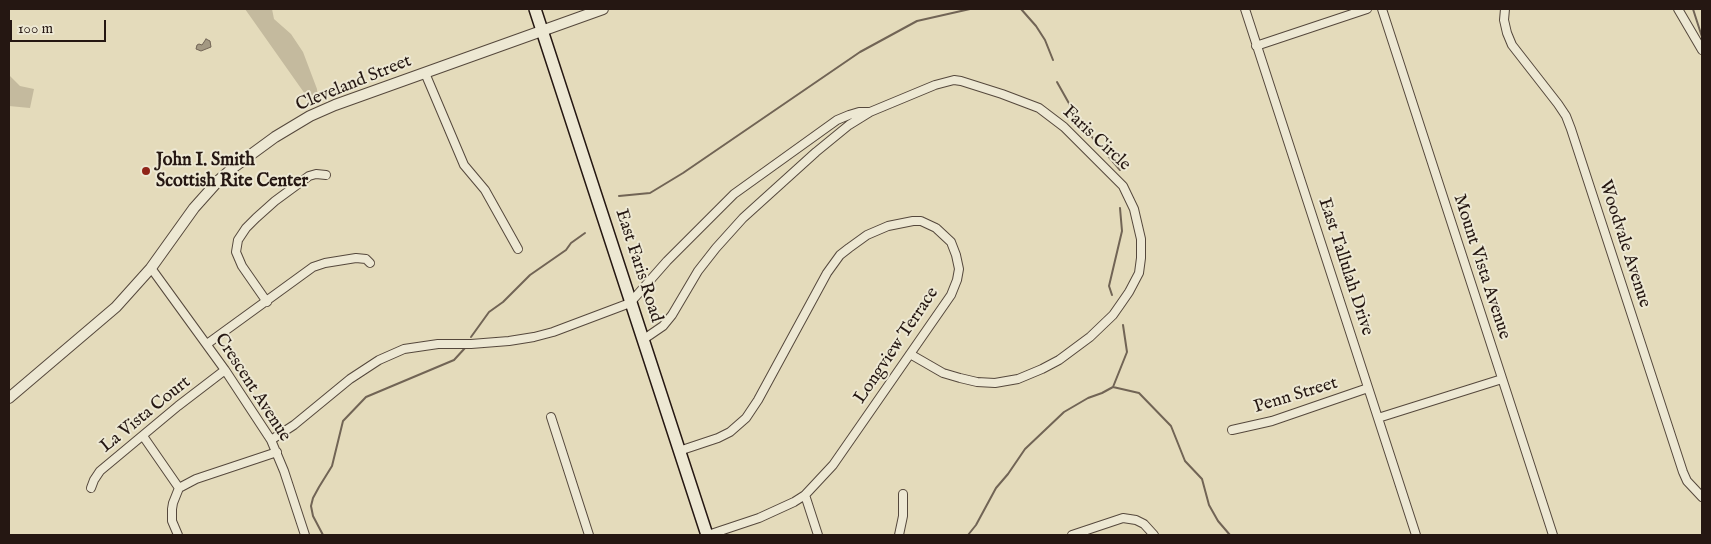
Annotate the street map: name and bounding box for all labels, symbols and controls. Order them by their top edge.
scale bar [12,10,109,42]
text: 100 m [18,19,53,38]
street label: Cleveland Street [293,51,415,117]
street label: Faris Circle [1057,102,1135,176]
place label: John I. Smith Scottish Rite Center [156,150,308,192]
marker: John I. Smith Scottish Rite Center [140,165,152,177]
street label: Woodvale Avenue [1593,177,1655,311]
street label: Mount Vista Avenue [1447,192,1515,342]
street label: East Tallulah Drive [1313,195,1377,339]
street label: East Faris Road [609,207,667,325]
street label: Longview Terrace [850,284,944,408]
street label: Crescent Avenue [209,330,295,446]
street label: La Vista Court [96,372,196,458]
street label: Penn Street [1252,373,1340,419]

